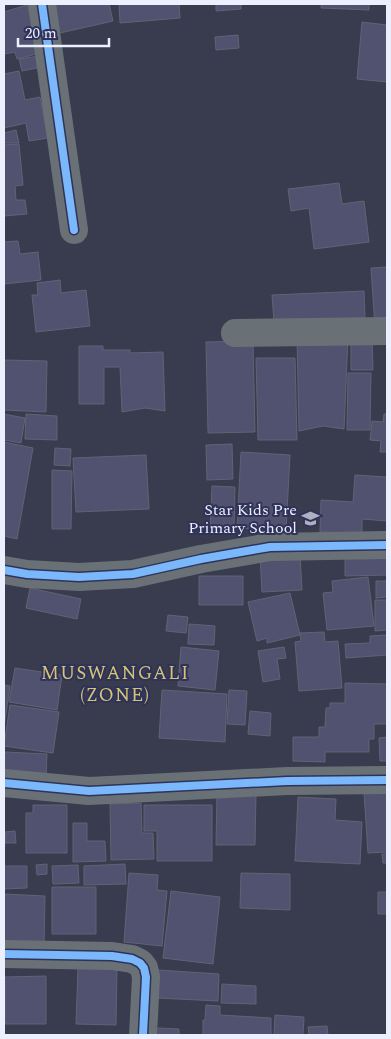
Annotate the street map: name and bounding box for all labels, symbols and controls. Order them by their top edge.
scale bar [18,15,109,47]
text: 20 m [25,22,57,45]
place label: Star Kids Pre Primary School [188,498,297,540]
school or university icon: Star Kids Pre Primary School [301,508,321,528]
district label: MUSWANGALI (ZONE) [41,659,189,710]

